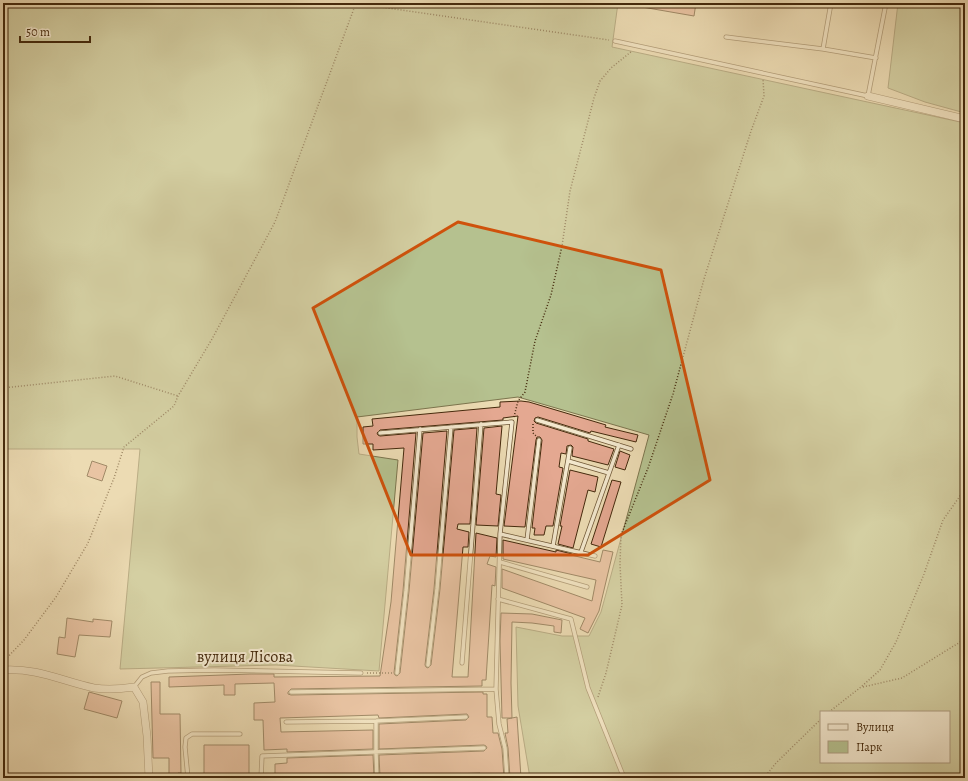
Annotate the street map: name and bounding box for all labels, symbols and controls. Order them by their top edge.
scale bar [20,18,90,44]
text: 50 m [26,24,50,40]
street label: вулиця Лісова [197,646,294,668]
legend [820,711,950,763]
text: Вулиця [856,719,894,735]
text: Парк [856,739,882,755]

